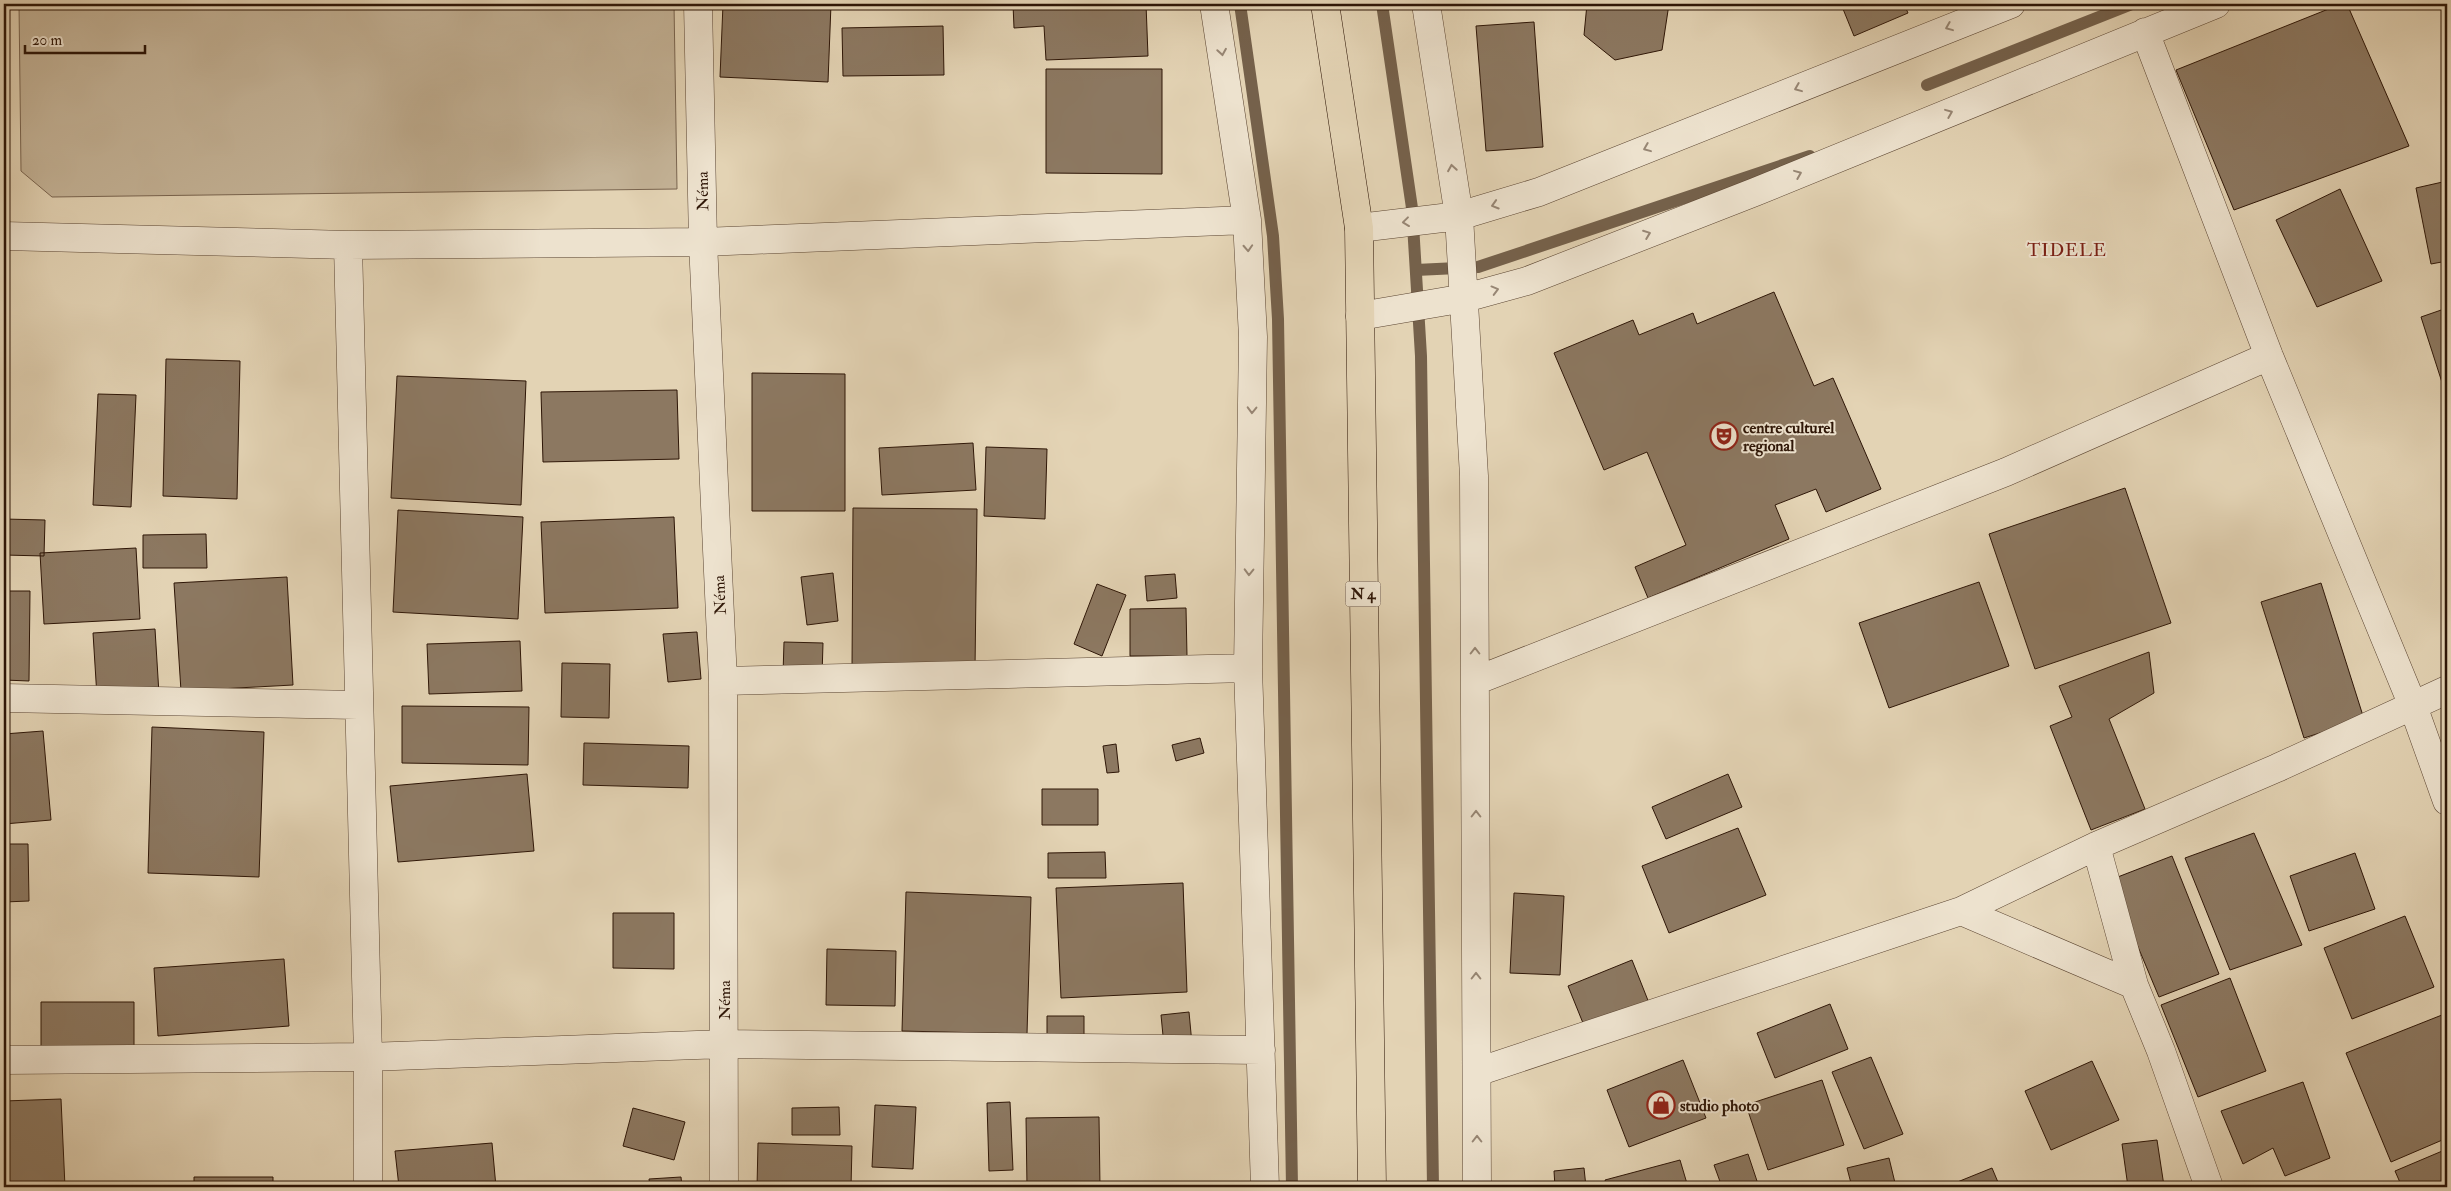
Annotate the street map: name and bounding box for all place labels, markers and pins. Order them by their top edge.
place label: centre culturel regional [1742,418,1835,457]
theatre icon: centre culturel regional [1709,421,1739,451]
shop icon: studio photo [1646,1090,1676,1120]
place label: studio photo [1680,1096,1759,1117]

